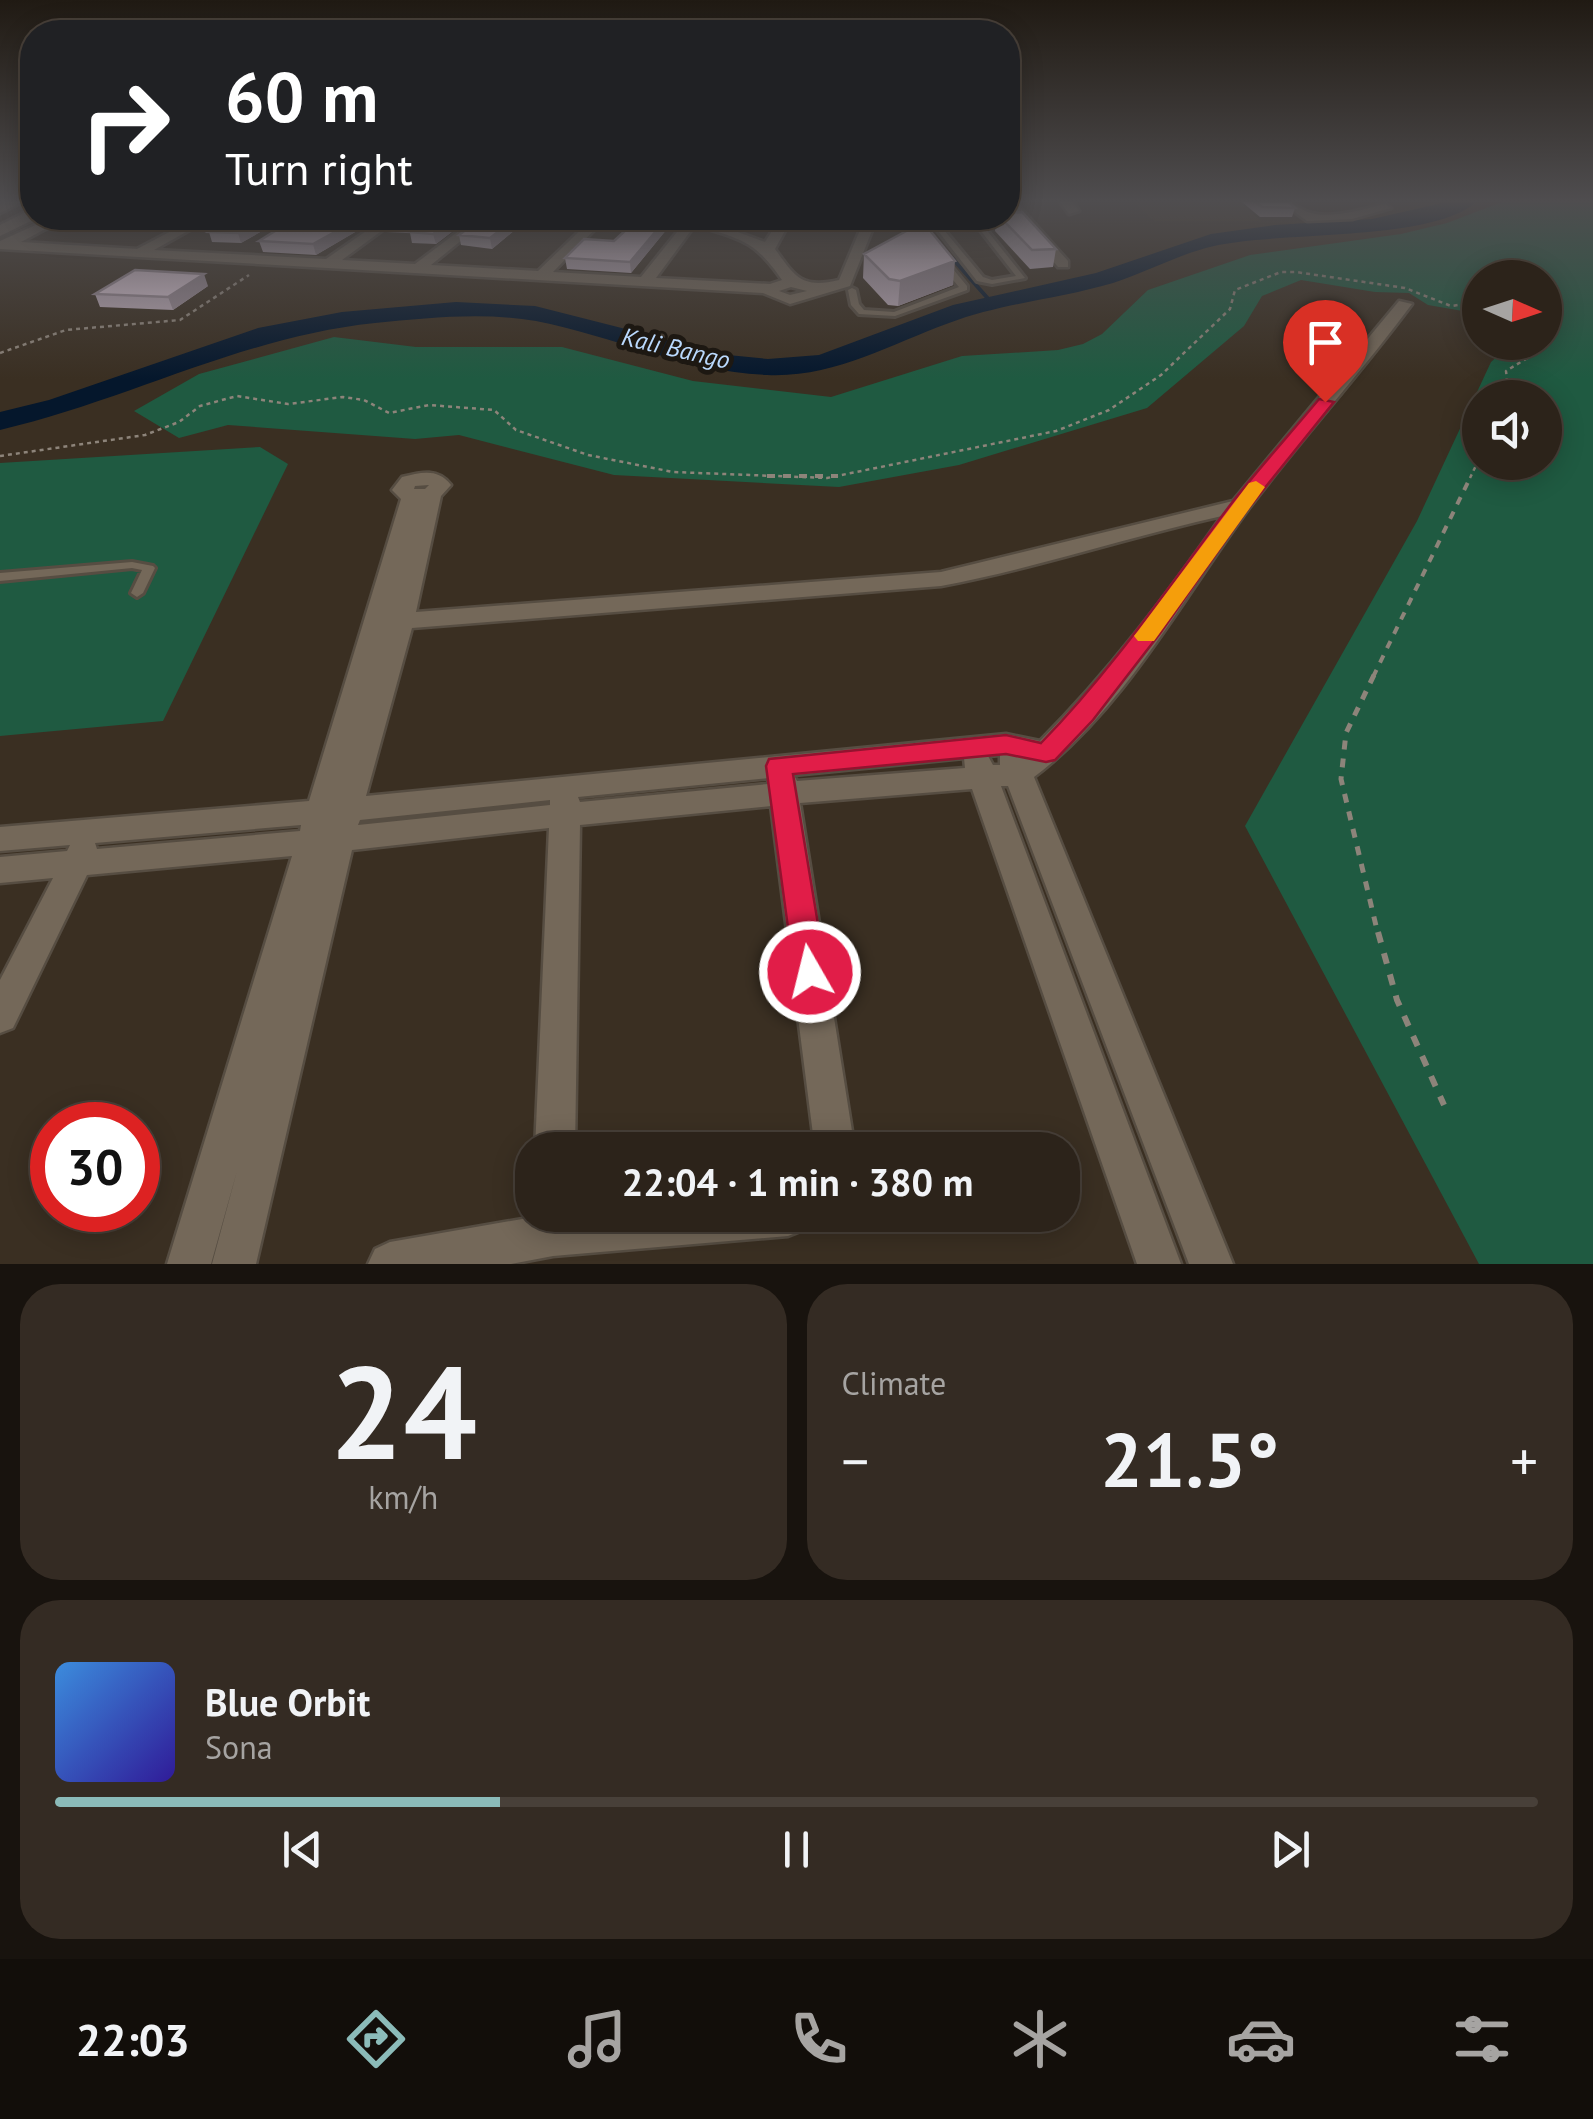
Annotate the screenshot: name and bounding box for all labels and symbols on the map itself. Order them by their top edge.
north arrow [1462,260,1562,360]
pin [1283,300,1368,403]
water label: Kali Bango [619,320,733,376]
position arrow [758,920,862,1024]
speed limit sign: 30 [30,1102,160,1232]

